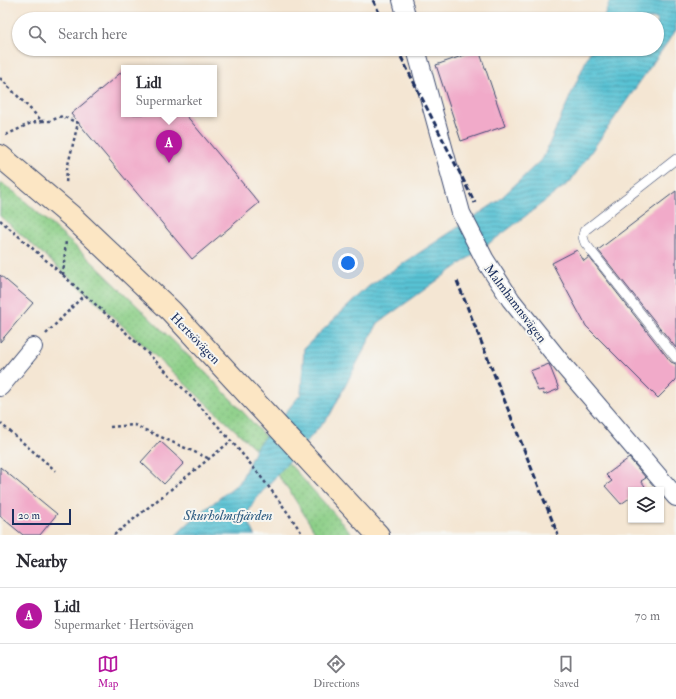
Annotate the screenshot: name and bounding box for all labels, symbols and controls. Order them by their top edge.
search box [12,12,664,56]
icon: search [26,23,48,45]
text: Search here [58,25,127,44]
popup [121,65,217,117]
text: Lidl [136,74,162,93]
text: Supermarket [136,93,202,109]
pin: A [156,130,182,163]
your location [338,253,358,273]
street label: Malmhamnsvägen [480,261,550,346]
street label: Hertsövägen [167,310,224,368]
map controls [628,487,664,523]
button: layers [628,487,664,523]
scale bar [12,507,71,526]
water label: Skurholmsfjärden [183,507,273,524]
text: 20 m [18,509,40,522]
text: Nearby [16,551,67,572]
text: Lidl [54,598,80,617]
text: A [25,608,33,624]
text: 70 m [635,608,660,624]
text: Supermarket · Hertsövägen [54,617,194,633]
tab: Map [97,653,119,690]
tab: Directions [313,653,360,690]
tab: Saved [554,653,579,690]

